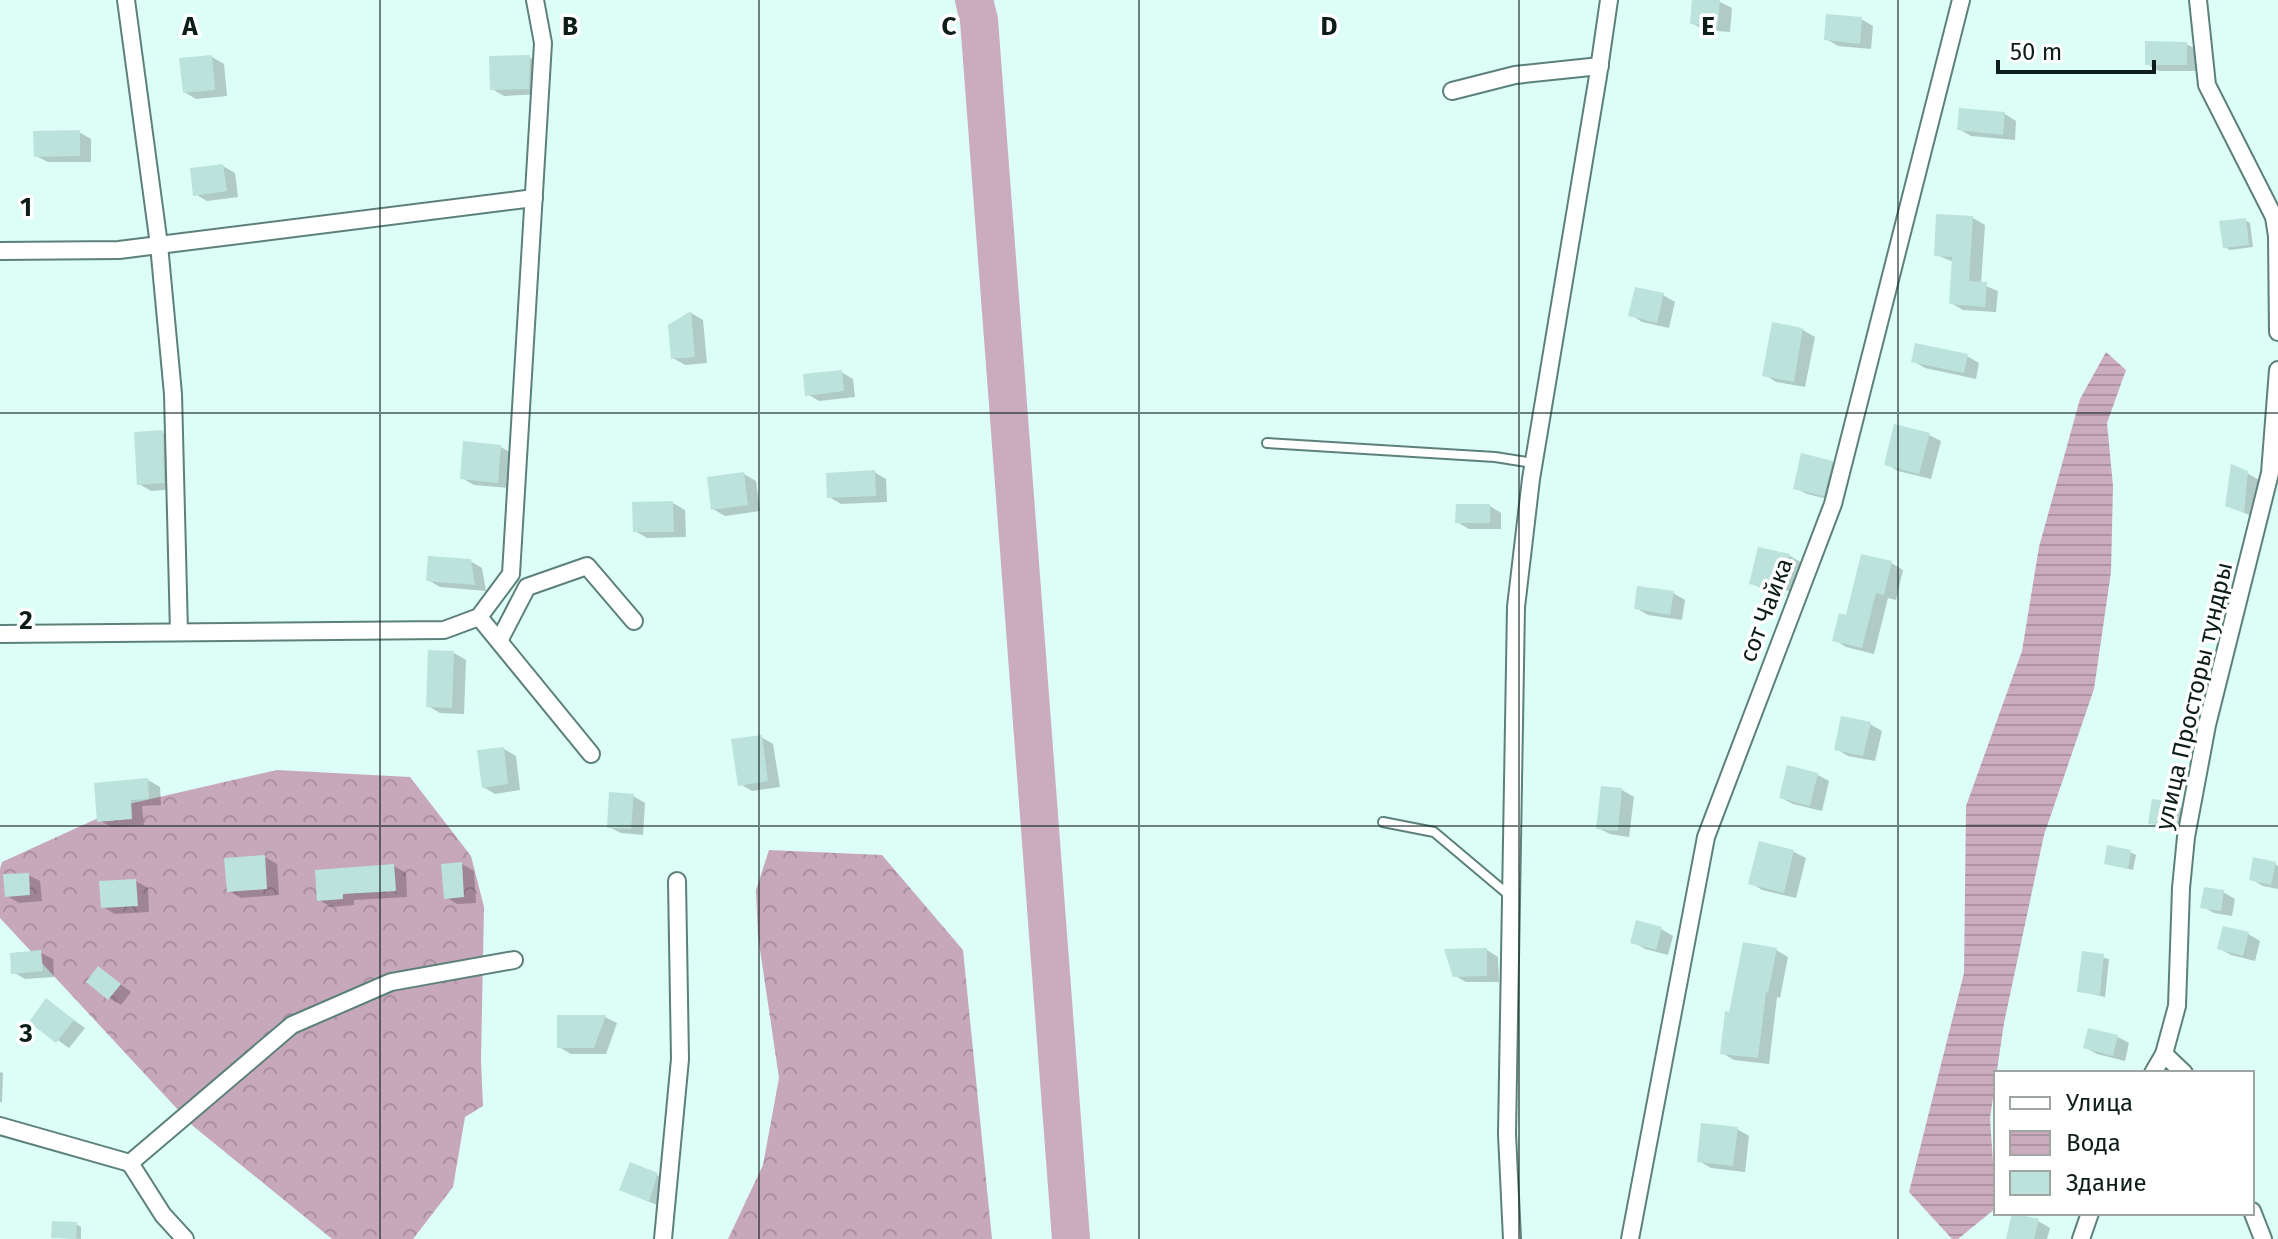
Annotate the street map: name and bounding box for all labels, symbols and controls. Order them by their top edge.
text: A [181,11,198,42]
text: B [562,11,578,42]
text: C [942,11,957,42]
text: D [1321,11,1338,42]
text: E [1701,11,1715,42]
scale bar [1998,24,2154,74]
text: 50 m [2010,38,2062,66]
text: 1 [20,192,32,223]
street label: сот Чайка [1733,554,1799,666]
street label: улица Просторы тундры [2150,559,2238,833]
text: 2 [19,605,33,636]
text: 3 [18,1018,33,1049]
legend [1994,1071,2254,1215]
text: Улица [2066,1089,2133,1117]
text: Вода [2066,1129,2121,1157]
text: Здание [2066,1169,2147,1197]

